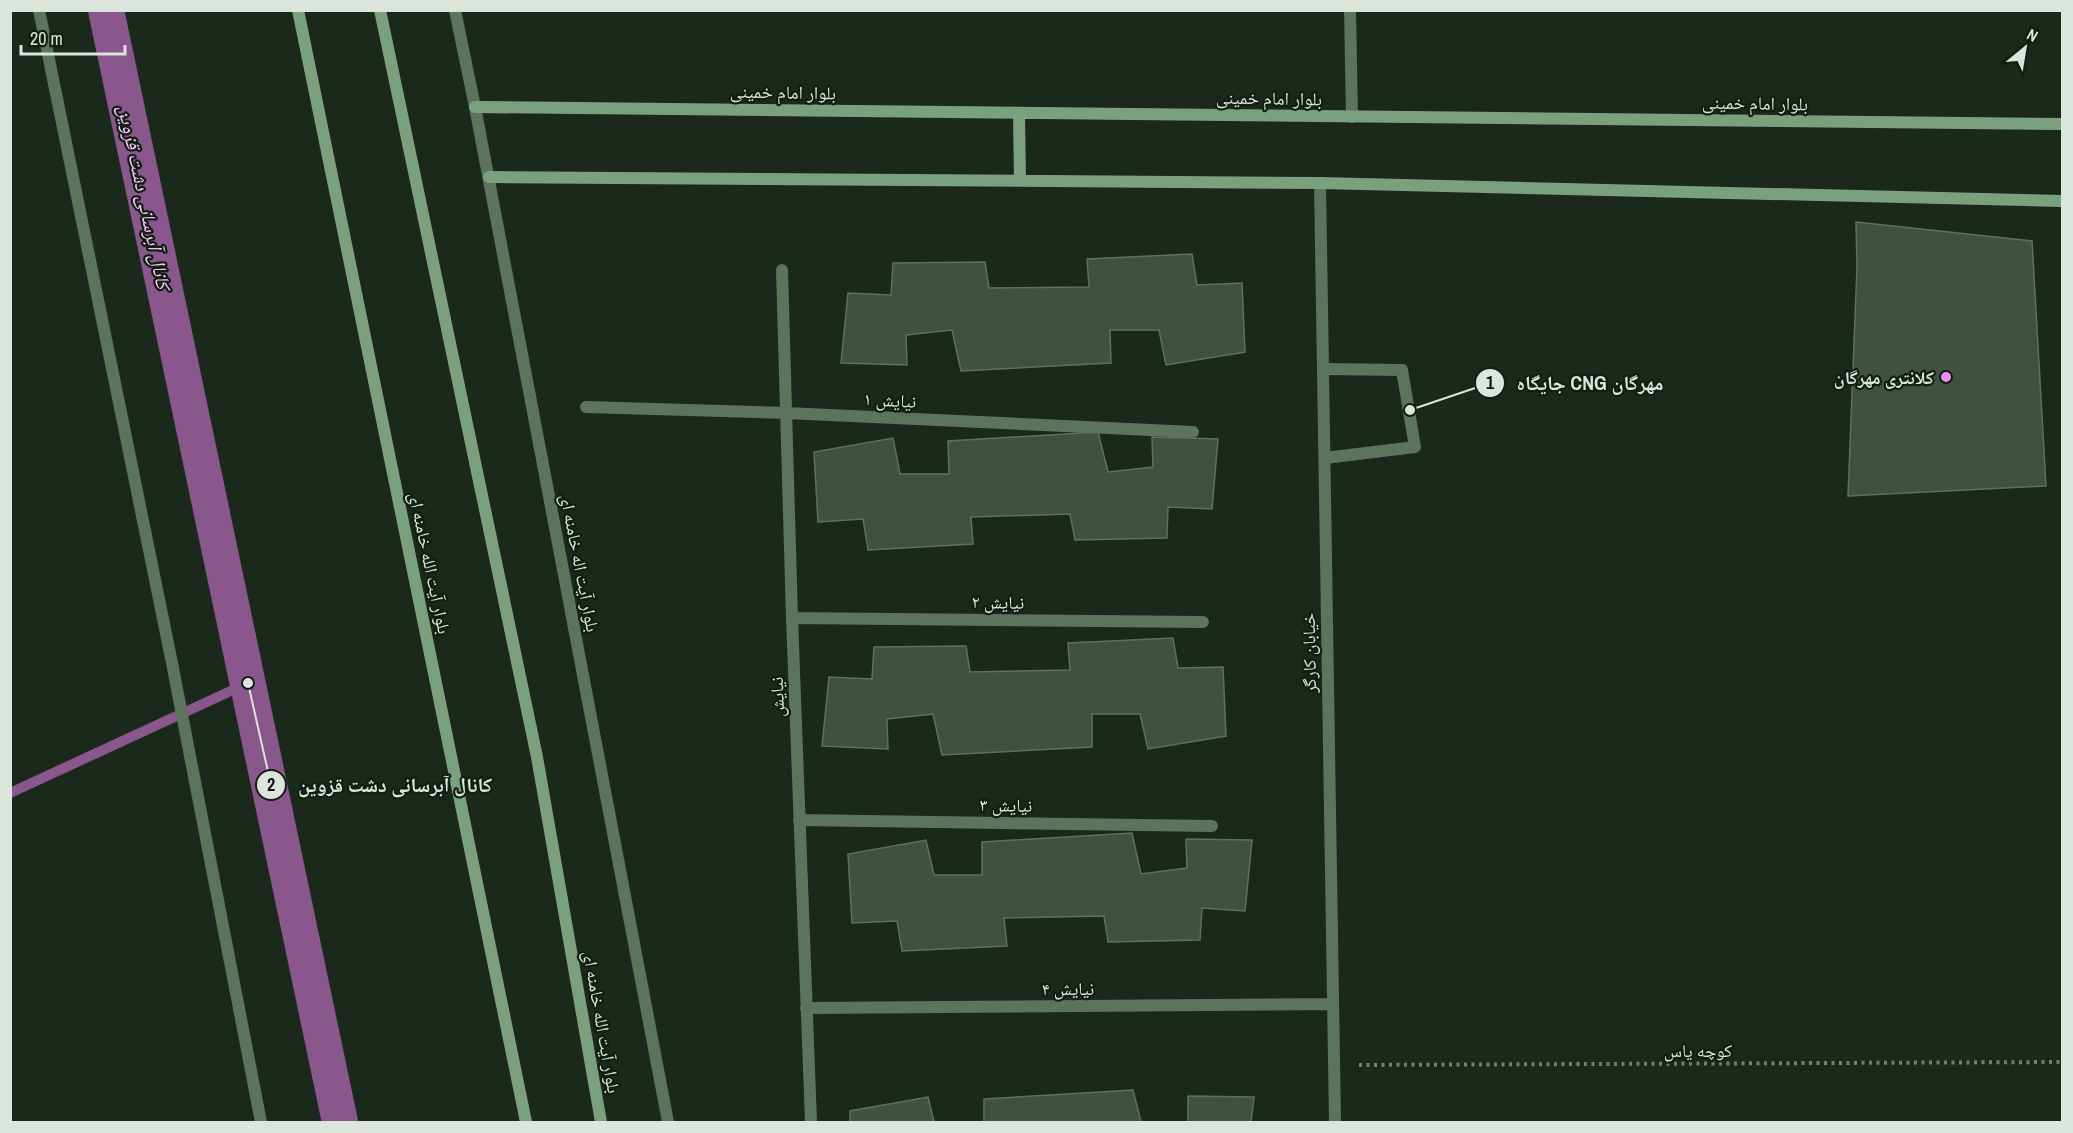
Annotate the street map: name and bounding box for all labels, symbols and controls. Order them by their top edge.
scale bar [21,18,124,56]
north arrow [1995,18,2055,78]
text: N [2023,23,2042,47]
text: 20 m [30,26,63,51]
street label: بلوار امام خمینی [730,79,836,105]
street label: بلوار امام خمینی [1216,85,1322,111]
street label: بلوار امام خمینی [1702,90,1808,116]
water label: کانال آبرسانی دشت قزوین [112,102,178,295]
callout: جایگاه CNG مهرگان [1475,364,1676,402]
place label: کلانتری مهرگان [1834,365,1934,390]
text: جایگاه CNG مهرگان [1517,369,1663,396]
text: 1 [1486,370,1495,395]
marker: کلانتری مهرگان [1939,370,1953,384]
street label: نیایش ۱ [863,386,917,414]
street label: بلوار آیت الله خامنه ای [403,490,457,636]
street label: بلوار آیت اله خامنه ای [554,492,606,634]
street label: نیایش ۲ [971,589,1025,615]
street label: خیابان کارگر [1296,613,1322,694]
street label: نیایش [764,676,790,718]
callout: کانال آبرسانی دشت قزوین [256,766,504,804]
text: کانال آبرسانی دشت قزوین [298,771,492,798]
text: 2 [267,772,275,797]
street label: نیایش ۳ [979,792,1033,818]
street label: بلوار آیت الله خامنه ای [577,949,627,1095]
street label: نیایش ۴ [1042,976,1094,1001]
street label: کوچه یاس [1664,1038,1733,1063]

